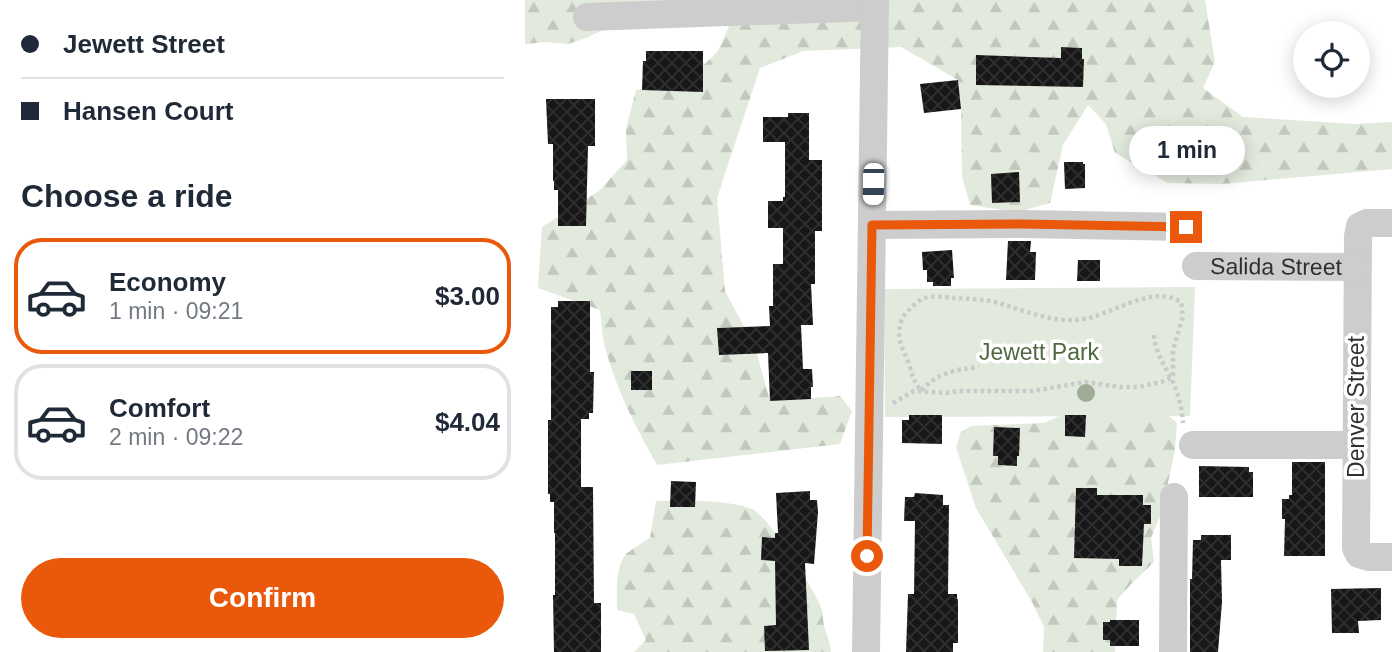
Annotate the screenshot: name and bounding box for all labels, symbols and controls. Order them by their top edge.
map controls [1293,21,1370,98]
button: locate [1293,21,1370,98]
text: Jewett Street [63,29,225,59]
text: Hansen Court [63,96,233,126]
callout: 1 min [1128,126,1244,174]
text: 1 min [1157,137,1217,163]
car [863,163,884,205]
text: Choose a ride [21,178,233,214]
route end [1170,211,1202,243]
street label: Salida Street [1210,253,1343,280]
icon: car [25,265,88,328]
text: Economy [109,267,226,297]
text: $3.00 [435,281,500,311]
text: 1 min · 09:21 [109,298,243,324]
street label: Denver Street [1343,335,1369,478]
park label: Jewett Park [979,339,1100,365]
icon: car [25,391,88,454]
text: Comfort [109,393,210,423]
text: $4.04 [435,407,500,437]
text: 2 min · 09:22 [109,424,243,450]
route start [851,540,883,572]
button: Confirm [21,558,504,638]

